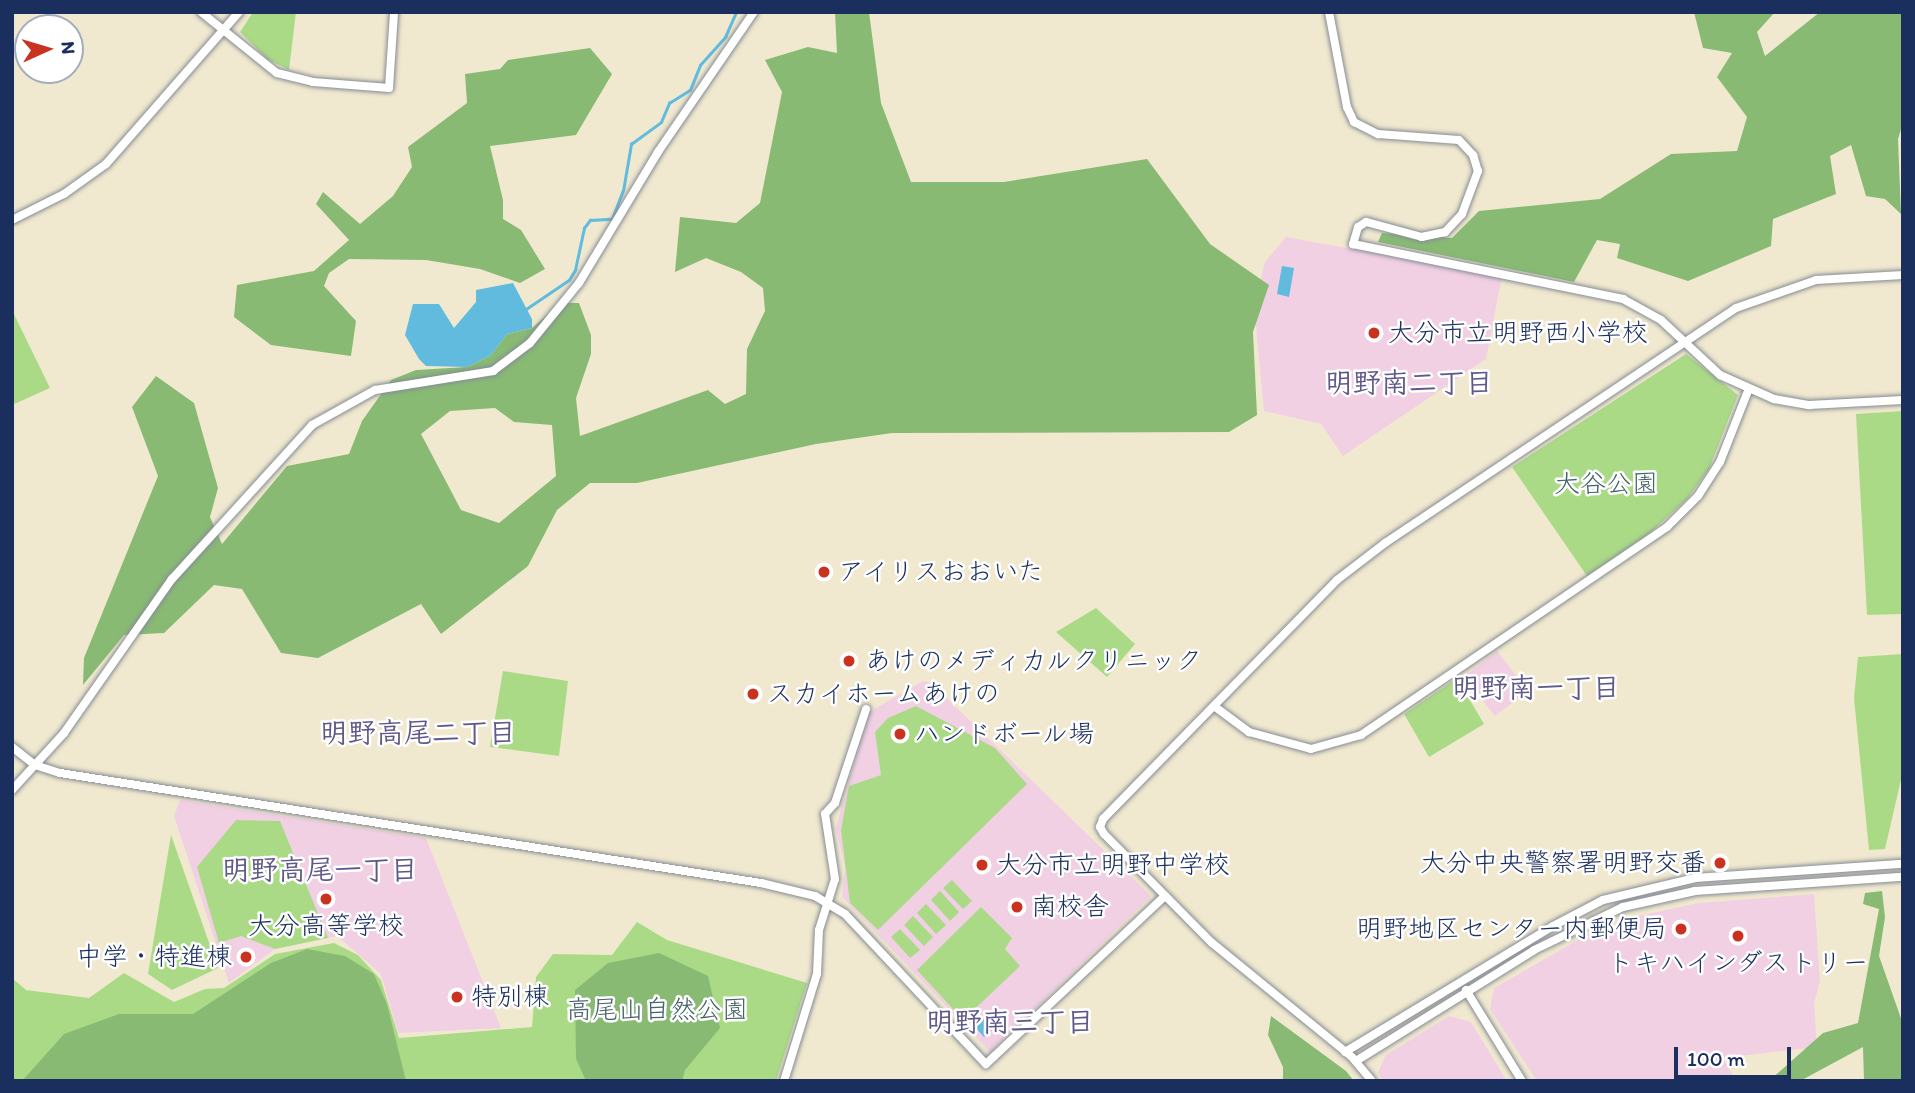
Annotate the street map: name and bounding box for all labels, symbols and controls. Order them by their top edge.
north arrow [14,14,84,84]
text: N [57,40,80,55]
place label: 大分市立明野西小学校 [1388,317,1648,349]
marker: 大分市立明野西小学校 [1366,325,1382,341]
district label: 明野南二丁目 [1325,365,1493,399]
park label: 大谷公園 [1554,468,1658,500]
place label: アイリスおおいた [838,556,1046,588]
marker: アイリスおおいた [816,564,832,580]
place label: あけのメディカルクリニック [865,645,1203,677]
marker: あけのメディカルクリニック [839,651,859,671]
district label: 明野南一丁目 [1452,670,1620,704]
place label: スカイホームあけの [767,678,1001,710]
marker: スカイホームあけの [745,686,761,702]
district label: 明野高尾二丁目 [320,715,516,749]
place label: ハンドボール場 [914,718,1096,750]
marker: ハンドボール場 [892,726,908,742]
place label: 大分中央警察署明野交番 [1420,847,1706,879]
place label: 大分市立明野中学校 [996,849,1230,881]
district label: 明野高尾一丁目 [222,852,418,886]
marker: 大分中央警察署明野交番 [1712,855,1728,871]
marker: 大分市立明野中学校 [974,857,990,873]
marker: 大分高等学校 [318,891,334,907]
place label: 南校舎 [1031,891,1109,923]
marker: 南校舎 [1009,899,1025,915]
place label: 大分高等学校 [248,910,404,942]
place label: 明野地区センター内郵便局 [1355,913,1667,945]
marker: 明野地区センター内郵便局 [1673,921,1689,937]
marker: トキハインダストリー [1730,928,1746,944]
place label: 中学・特進棟 [76,941,232,973]
place label: トキハインダストリー [1608,947,1868,979]
marker: 中学・特進棟 [238,949,254,965]
place label: 特別棟 [471,981,549,1013]
marker: 特別棟 [449,989,465,1005]
park label: 高尾山自然公園 [566,994,748,1026]
district label: 明野南三丁目 [926,1004,1094,1038]
scale bar [1677,1034,1794,1078]
text: 100 m [1687,1046,1745,1071]

